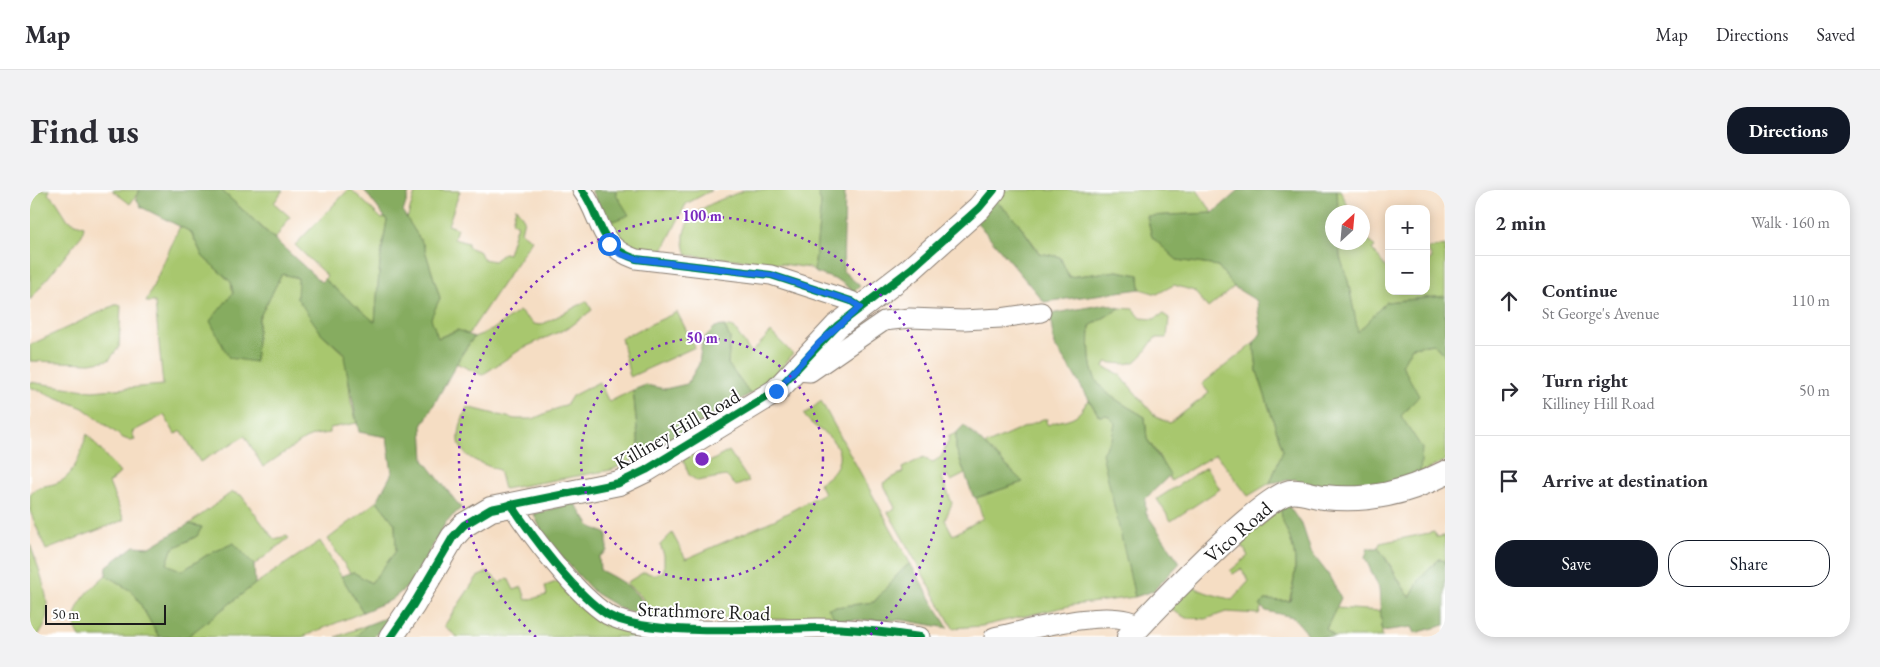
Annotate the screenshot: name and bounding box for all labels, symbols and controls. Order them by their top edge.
text: Map [25,19,70,50]
text: Map [1656,23,1688,46]
text: Directions [1716,23,1788,46]
text: Saved [1816,23,1855,46]
button: Directions [1727,107,1850,154]
text: Find us [30,108,139,153]
north arrow [1325,205,1370,250]
map controls [1385,205,1430,295]
button: + [1385,205,1430,250]
text: 100 m [682,206,722,225]
text: 2 min [1495,209,1546,236]
text: Walk · 160 m [1751,212,1830,233]
route start [598,233,621,256]
button: − [1385,250,1430,295]
text: Continue [1542,278,1617,303]
icon: ahead [1495,287,1523,315]
text: 110 m [1791,290,1830,311]
text: St George's Avenue [1542,303,1659,324]
text: 50 m [686,328,718,347]
text: Turn right [1542,368,1628,393]
icon: right [1495,377,1523,405]
route end [765,380,788,403]
text: 50 m [1799,380,1830,401]
street label: Killiney Hill Road [610,382,745,475]
text: Killiney Hill Road [1542,393,1655,414]
centre of rings [693,450,711,468]
icon: arrive [1495,467,1523,495]
text: Arrive at destination [1542,468,1708,493]
street label: Vico Road [1199,495,1278,569]
button: Save [1495,540,1658,587]
button: Share [1668,540,1830,587]
street label: Strathmore Road [637,596,772,626]
scale bar [45,602,166,625]
text: 50 m [52,605,79,623]

